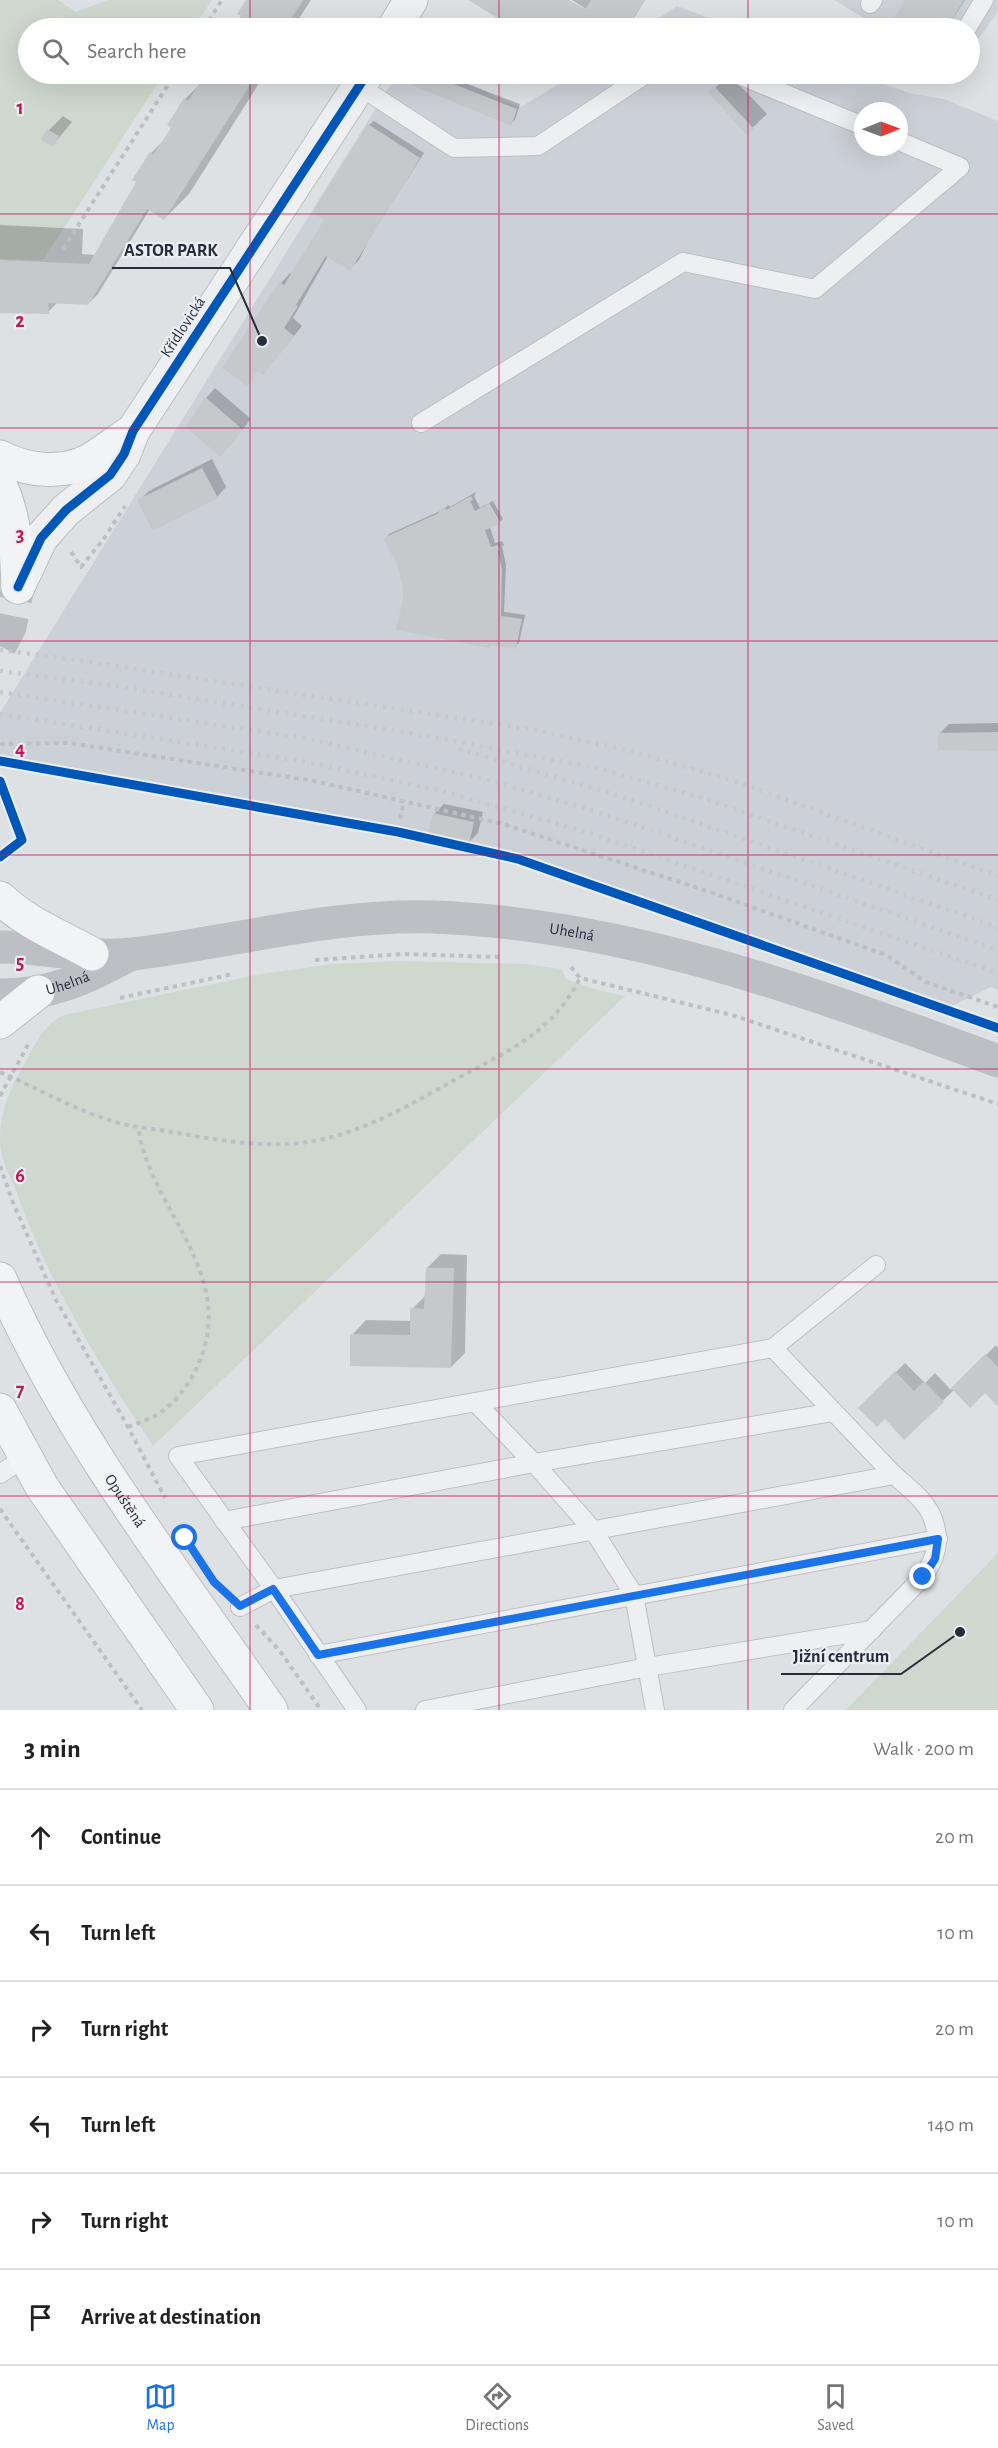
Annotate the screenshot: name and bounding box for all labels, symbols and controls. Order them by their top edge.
search box [18,18,980,84]
icon: search [39,35,72,68]
text: Search here [87,40,186,62]
text: 1 [16,98,24,118]
north arrow [854,102,908,156]
callout: ASTOR PARK [112,232,230,268]
text: ASTOR PARK [124,242,218,260]
street label: Křídlovická [158,294,208,360]
text: 2 [15,311,25,331]
text: 3 [16,525,24,545]
text: 4 [15,739,25,759]
street label: Uhelná [548,920,596,944]
text: 5 [16,953,24,973]
street label: Uhelná [44,968,92,998]
text: 6 [15,1166,25,1186]
text: 7 [16,1380,25,1400]
street label: Opuštěná [102,1471,148,1530]
route start [171,1524,197,1550]
route end [909,1563,935,1589]
text: 8 [15,1594,25,1614]
callout: Jižní centrum [781,1638,901,1674]
text: Jižní centrum [793,1648,889,1666]
text: 3 min [24,1736,81,1762]
text: Walk · 200 m [873,1739,974,1759]
icon: ahead [24,1821,57,1854]
text: Continue [81,1826,161,1848]
text: 20 m [935,1827,974,1847]
icon: left [24,1917,57,1950]
text: Turn left [81,1922,155,1944]
text: 10 m [937,1923,974,1943]
icon: right [24,2013,57,2046]
text: Turn right [81,2018,168,2040]
text: 20 m [935,2019,974,2039]
icon: left [24,2109,57,2142]
text: Turn left [81,2114,155,2136]
text: 140 m [928,2115,974,2135]
icon: right [24,2205,57,2238]
text: Turn right [81,2210,168,2232]
text: 10 m [937,2211,974,2231]
icon: arrive [24,2301,57,2334]
text: Arrive at destination [81,2306,261,2328]
tab: Map [144,2380,177,2435]
tab: Directions [465,2380,529,2435]
tab: Saved [817,2380,854,2435]

